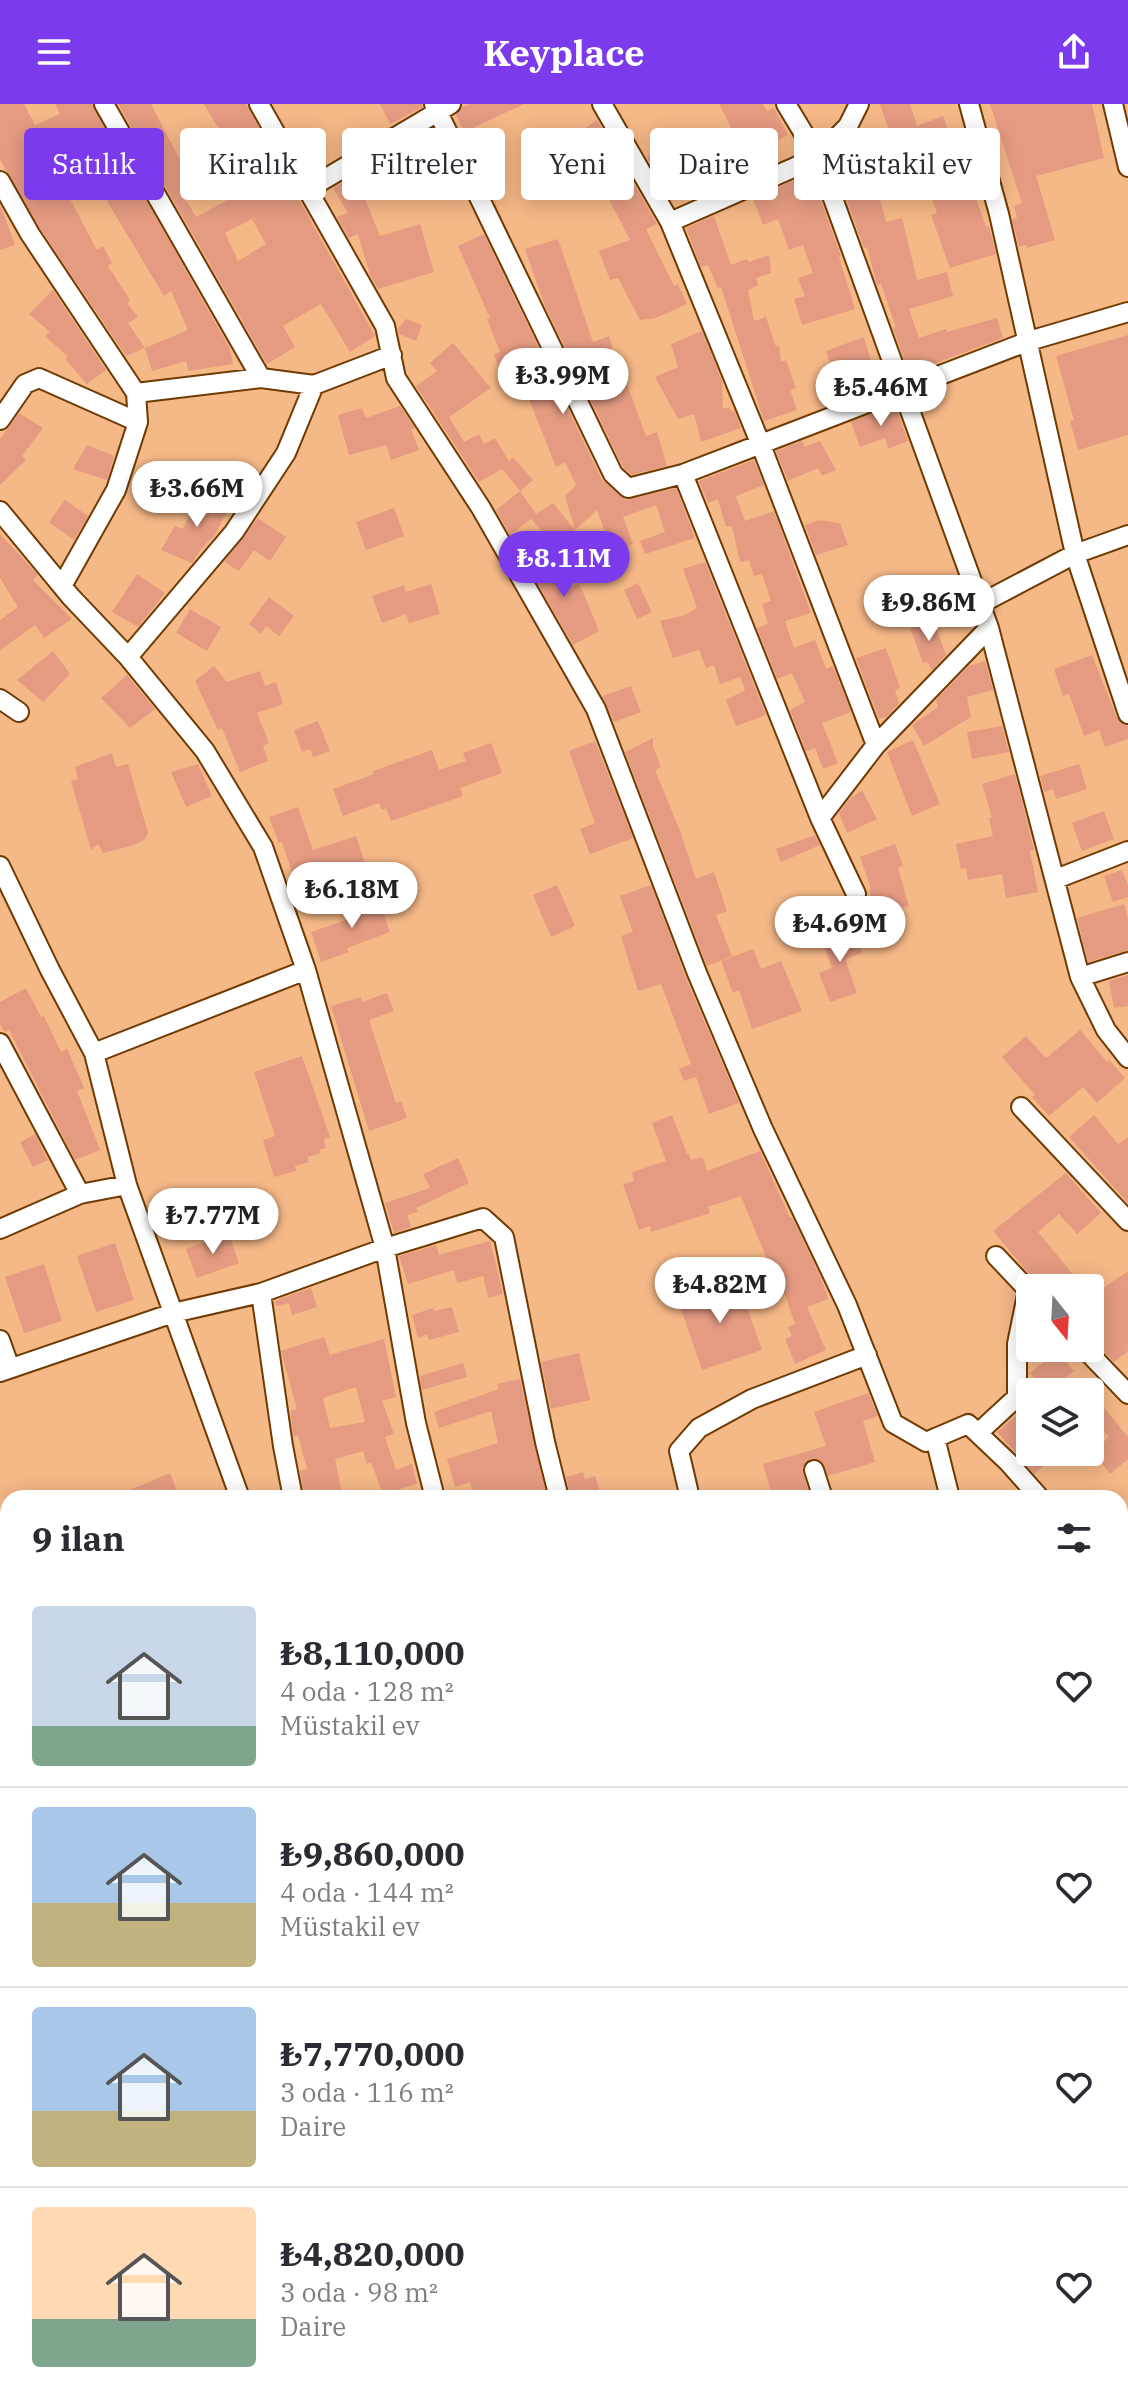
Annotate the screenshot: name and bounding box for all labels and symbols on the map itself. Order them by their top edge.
pin: ₺3.99M [498,348,628,416]
pin: ₺5.46M [816,360,946,428]
pin: ₺3.66M [132,461,262,529]
pin: ₺8.11M [499,531,629,599]
pin: ₺9.86M [864,575,994,643]
pin: ₺6.18M [287,862,417,930]
pin: ₺4.69M [775,896,905,964]
pin: ₺7.77M [148,1188,278,1256]
pin: ₺4.82M [655,1257,785,1325]
north arrow [1016,1274,1104,1362]

